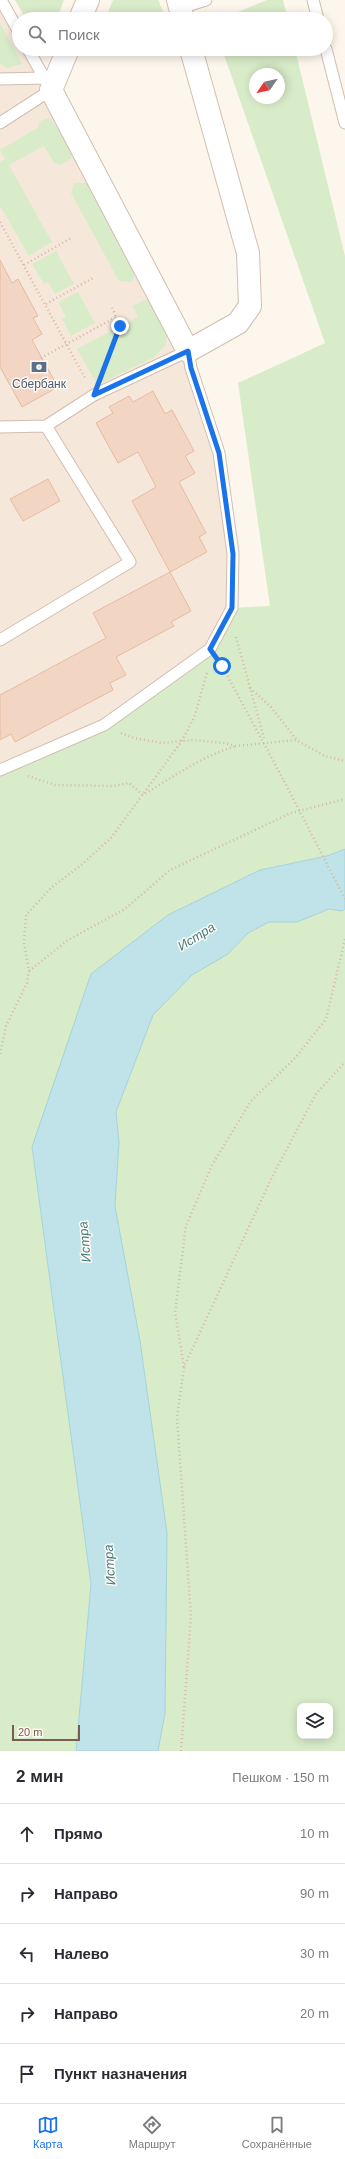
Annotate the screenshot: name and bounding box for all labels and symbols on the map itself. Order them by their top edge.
north arrow [249,68,285,104]
route end [111,317,129,335]
bank icon: Сбербанк [30,358,48,376]
place label: Сбербанк [12,377,67,391]
route start [213,657,231,675]
water label: Истра [175,919,218,954]
water label: Истра [75,1221,94,1263]
water label: Истра [101,1544,118,1586]
scale bar [12,1723,80,1742]

